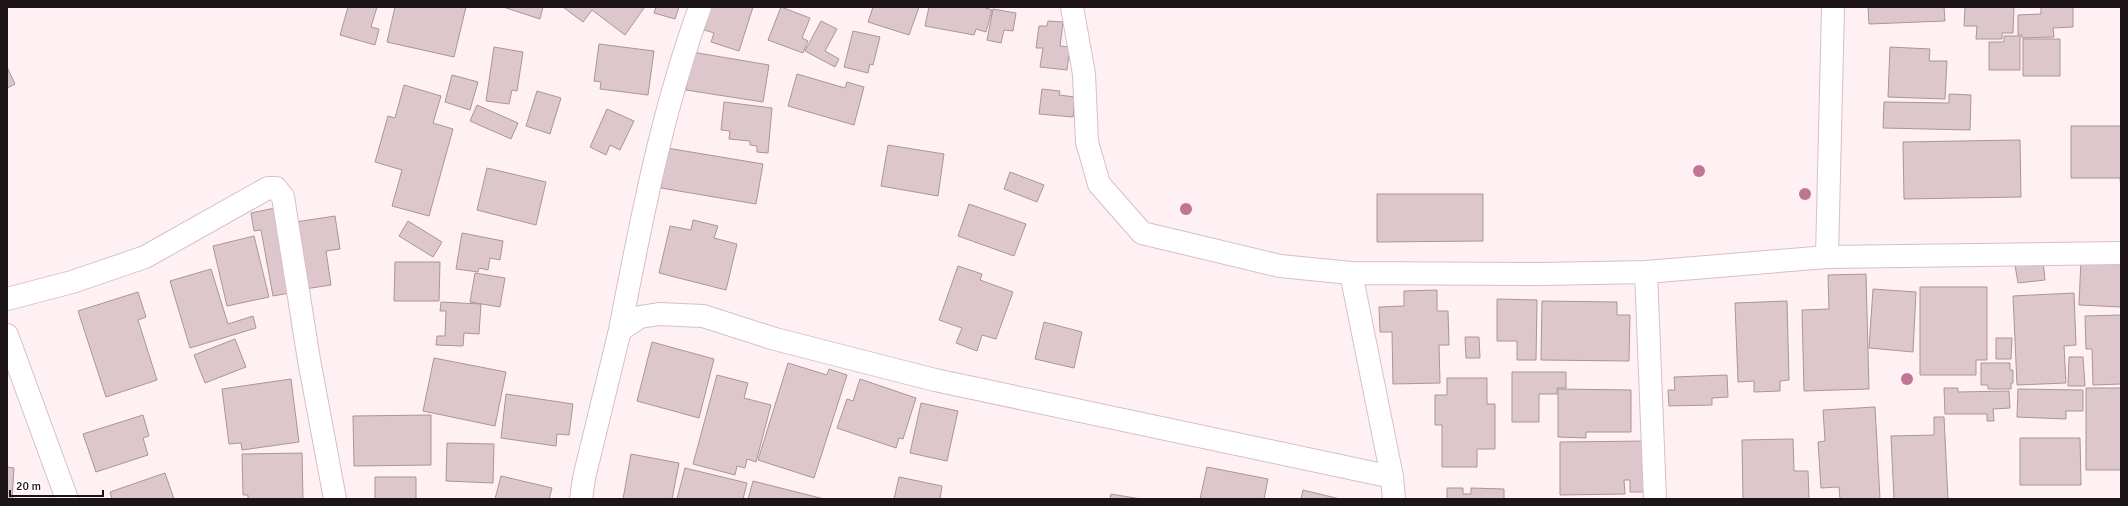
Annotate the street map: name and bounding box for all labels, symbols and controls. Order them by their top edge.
scale bar [10,472,103,498]
text: 20 m [16,479,41,494]

